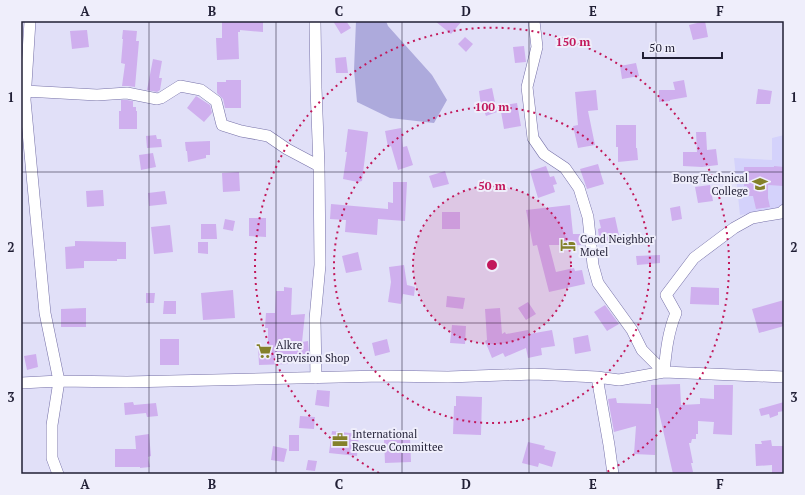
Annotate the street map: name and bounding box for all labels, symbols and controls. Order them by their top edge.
text: A [80,2,90,20]
text: B [208,2,216,20]
text: C [335,2,343,20]
text: D [461,2,471,20]
text: E [589,2,597,20]
text: F [716,2,724,20]
text: 150 m [556,34,590,49]
scale bar [643,34,722,60]
text: 50 m [649,40,676,55]
text: 1 [7,88,15,106]
text: 1 [790,88,798,106]
text: 100 m [475,99,509,114]
place label: Bong Technical College [673,171,748,198]
school or university icon: Bong Technical College [751,175,769,193]
text: 50 m [478,178,506,193]
place label: Good Neighbor Motel [580,232,655,259]
hotel icon: Good Neighbor Motel [559,236,577,254]
text: 2 [7,238,15,256]
text: 2 [790,238,798,256]
centre of rings [485,258,499,272]
place label: Alkre Provision Shop [276,338,350,365]
supermarket icon: Alkre Provision Shop [255,342,273,360]
text: 3 [7,388,15,406]
text: 3 [790,388,798,406]
place label: International Rescue Committee [352,427,444,454]
office icon: International Rescue Committee [331,431,349,449]
text: A [80,475,90,493]
text: B [208,475,216,493]
text: C [335,475,343,493]
text: D [461,475,471,493]
text: E [589,475,597,493]
text: F [716,475,724,493]

